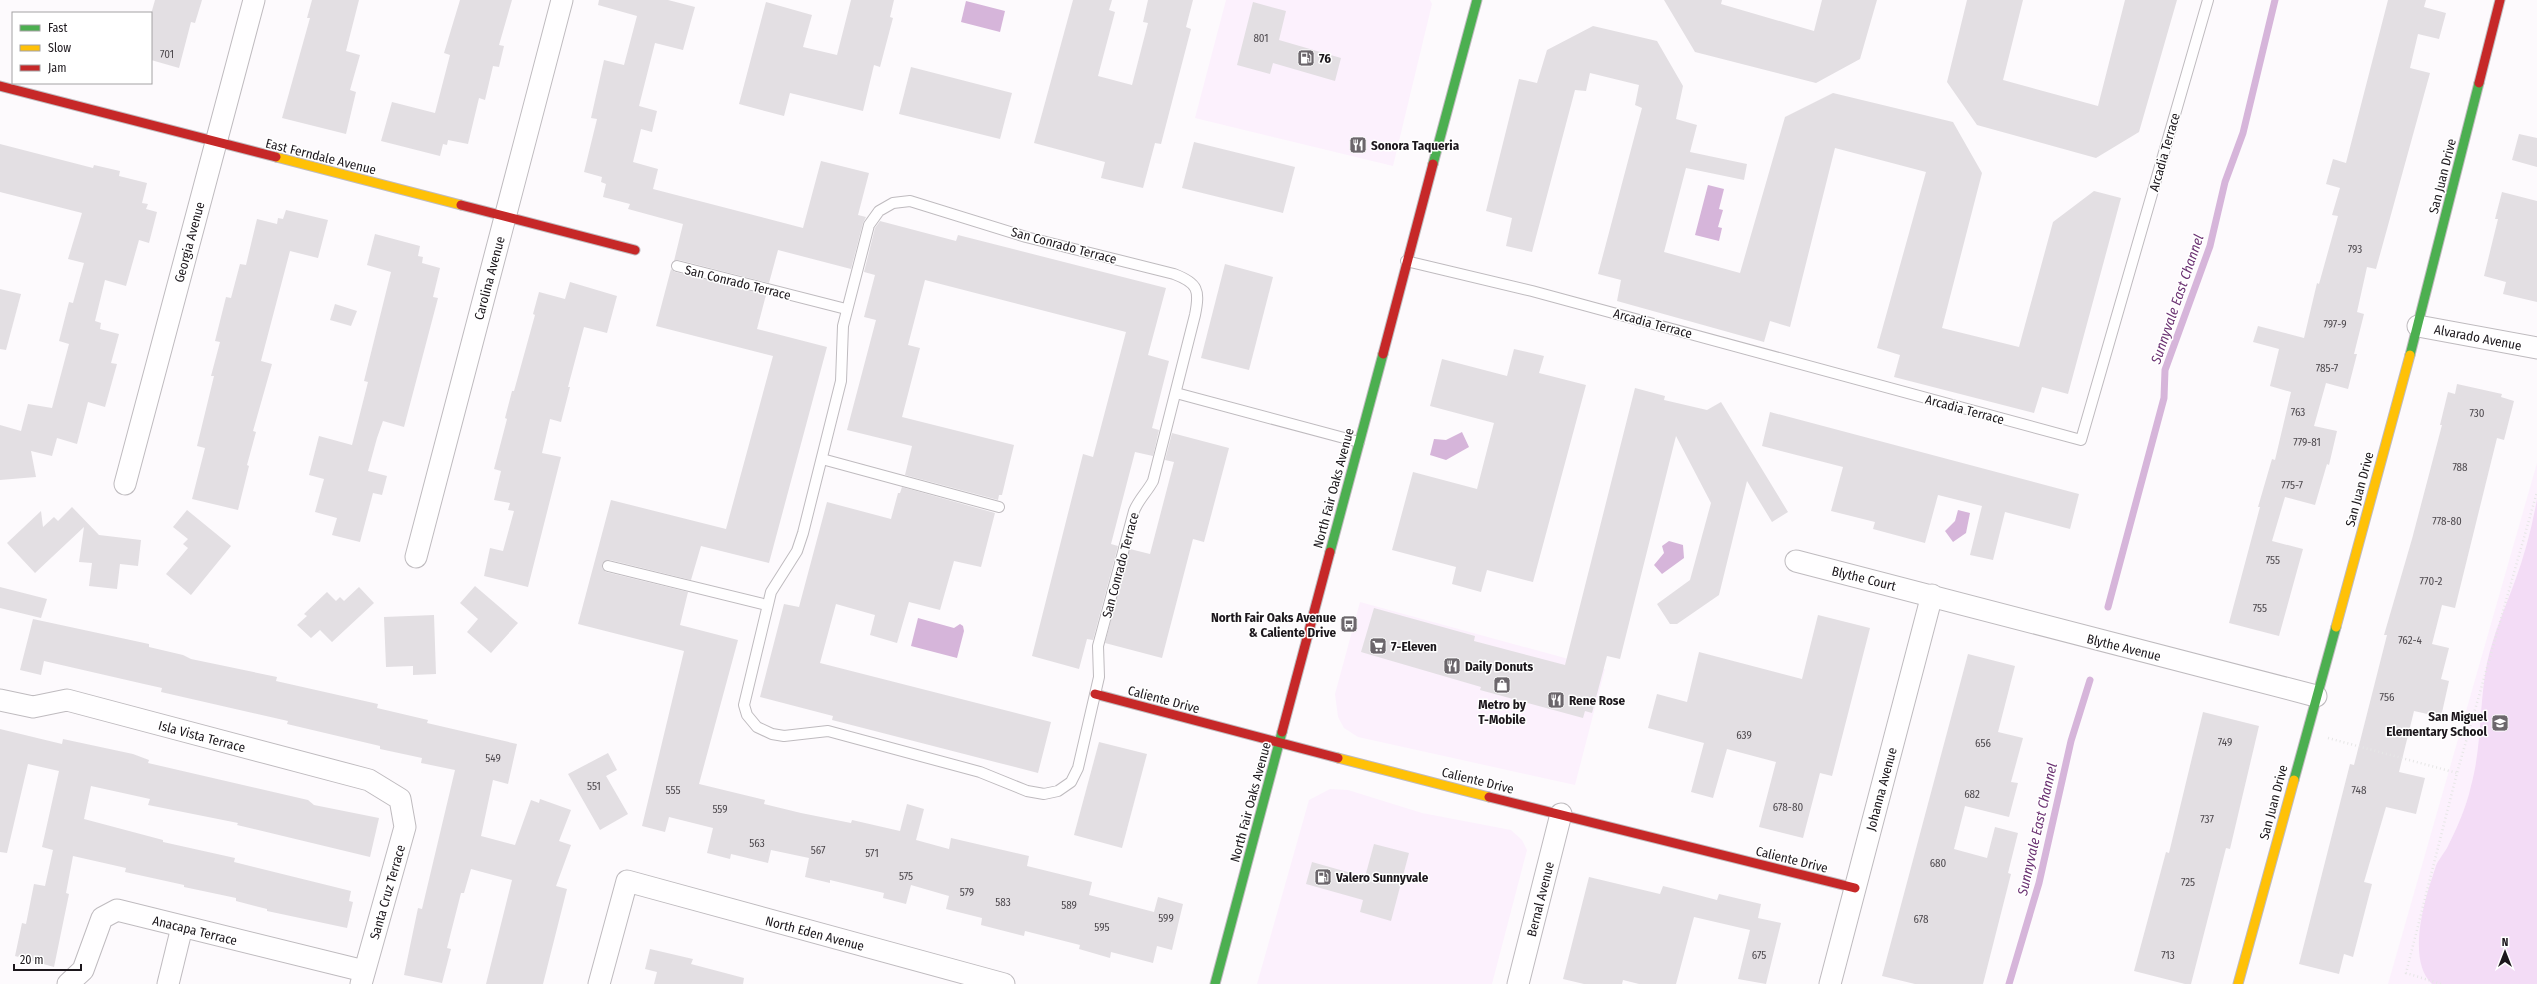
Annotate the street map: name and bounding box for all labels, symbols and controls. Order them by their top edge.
legend [12,12,152,84]
text: Fast [48,21,67,35]
house number: 801 [1253,32,1269,45]
text: Slow [48,41,71,55]
house number: 701 [160,48,174,61]
fuel station icon: 76 [1296,48,1316,68]
place label: 76 [1319,51,1331,66]
text: Jam [48,61,66,75]
street label: Arcadia Terrace [2146,111,2183,193]
restaurant icon: Sonora Taqueria [1348,135,1368,155]
street label: East Ferndale Avenue [264,136,378,177]
street label: San Juan Drive [2426,137,2459,215]
place label: Sonora Taqueria [1371,138,1460,153]
street label: Georgia Avenue [172,200,207,284]
street label: San Conrado Terrace [1009,224,1118,267]
water label: Sunnyvale East Channel [2147,232,2208,367]
street label: Carolina Avenue [471,235,508,322]
house number: 793 [2348,243,2362,256]
street label: San Conrado Terrace [683,262,792,303]
street label: Arcadia Terrace [1612,306,1694,341]
house number: 797-9 [2323,318,2347,331]
street label: Alvarado Avenue [2433,322,2523,353]
house number: 785-7 [2316,362,2339,375]
street label: Arcadia Terrace [1924,392,2006,427]
house number: 763 [2291,406,2305,419]
house number: 730 [2469,407,2485,420]
street label: North Fair Oaks Avenue [1310,426,1357,550]
house number: 779-81 [2293,436,2321,449]
street label: San Juan Drive [2342,450,2377,528]
house number: 788 [2452,461,2468,474]
house number: 775-7 [2281,479,2303,492]
street label: San Conrado Terrace [1099,511,1142,620]
house number: 778-80 [2432,515,2462,528]
house number: 755 [2266,554,2280,567]
street label: Blythe Court [1830,563,1898,594]
house number: 770-2 [2420,575,2443,588]
house number: 755 [2253,602,2267,615]
place label: North Fair Oaks Avenue & Caliente Drive [1211,610,1336,640]
bus stop icon: North Fair Oaks Avenue & Caliente Drive [1339,614,1359,634]
street label: Blythe Avenue [2085,631,2162,664]
house number: 762-4 [2398,634,2423,647]
supermarket icon: 7-Eleven [1368,636,1388,656]
place label: 7-Eleven [1391,639,1437,654]
restaurant icon: Daily Donuts [1442,656,1462,676]
place label: Daily Donuts [1465,659,1534,674]
shop icon: Metro by T-Mobile [1492,675,1512,695]
street label: Caliente Drive [1126,683,1201,716]
restaurant icon: Rene Rose [1546,690,1566,710]
house number: 756 [2380,691,2395,704]
place label: Rene Rose [1569,693,1626,708]
place label: Metro by T-Mobile [1478,697,1527,727]
place label: San Miguel Elementary School [2386,709,2487,739]
school or university icon: San Miguel Elementary School [2490,713,2510,733]
street label: Isla Vista Terrace [157,718,247,755]
house number: 639 [1736,729,1752,742]
house number: 749 [2218,736,2232,749]
house number: 656 [1975,737,1991,750]
street label: North Fair Oaks Avenue [1227,740,1274,864]
street label: Johanna Avenue [1863,746,1900,833]
house number: 549 [485,752,501,765]
water label: Sunnyvale East Channel [2014,761,2061,898]
street label: San Juan Drive [2256,763,2291,841]
street label: Caliente Drive [1440,764,1515,797]
house number: 551 [587,780,601,793]
house number: 555 [665,784,681,797]
house number: 748 [2352,784,2367,797]
house number: 682 [1964,788,1980,801]
house number: 678-80 [1773,801,1803,814]
house number: 559 [712,803,728,816]
house number: 737 [2200,813,2214,826]
house number: 563 [749,837,765,850]
street label: Santa Cruz Terrace [367,843,408,941]
street label: Caliente Drive [1754,843,1829,876]
house number: 567 [811,844,826,857]
house number: 571 [865,847,879,860]
house number: 680 [1930,857,1947,870]
street label: Bernal Avenue [1524,860,1557,938]
fuel station icon: Valero Sunnyvale [1313,867,1333,887]
house number: 575 [899,870,913,883]
place label: Valero Sunnyvale [1335,870,1429,885]
house number: 725 [2181,876,2195,889]
house number: 579 [960,886,974,899]
house number: 583 [995,896,1011,909]
house number: 589 [1061,899,1077,912]
house number: 599 [1158,912,1174,925]
street label: Anacapa Terrace [151,913,239,948]
street label: North Eden Avenue [764,913,866,954]
house number: 678 [1914,913,1929,926]
house number: 595 [1094,921,1110,934]
north arrow [2485,932,2525,972]
text: N [2502,936,2508,949]
scale bar [14,946,81,972]
house number: 675 [1752,949,1766,962]
house number: 713 [2161,949,2175,962]
text: 20 m [20,953,44,967]

